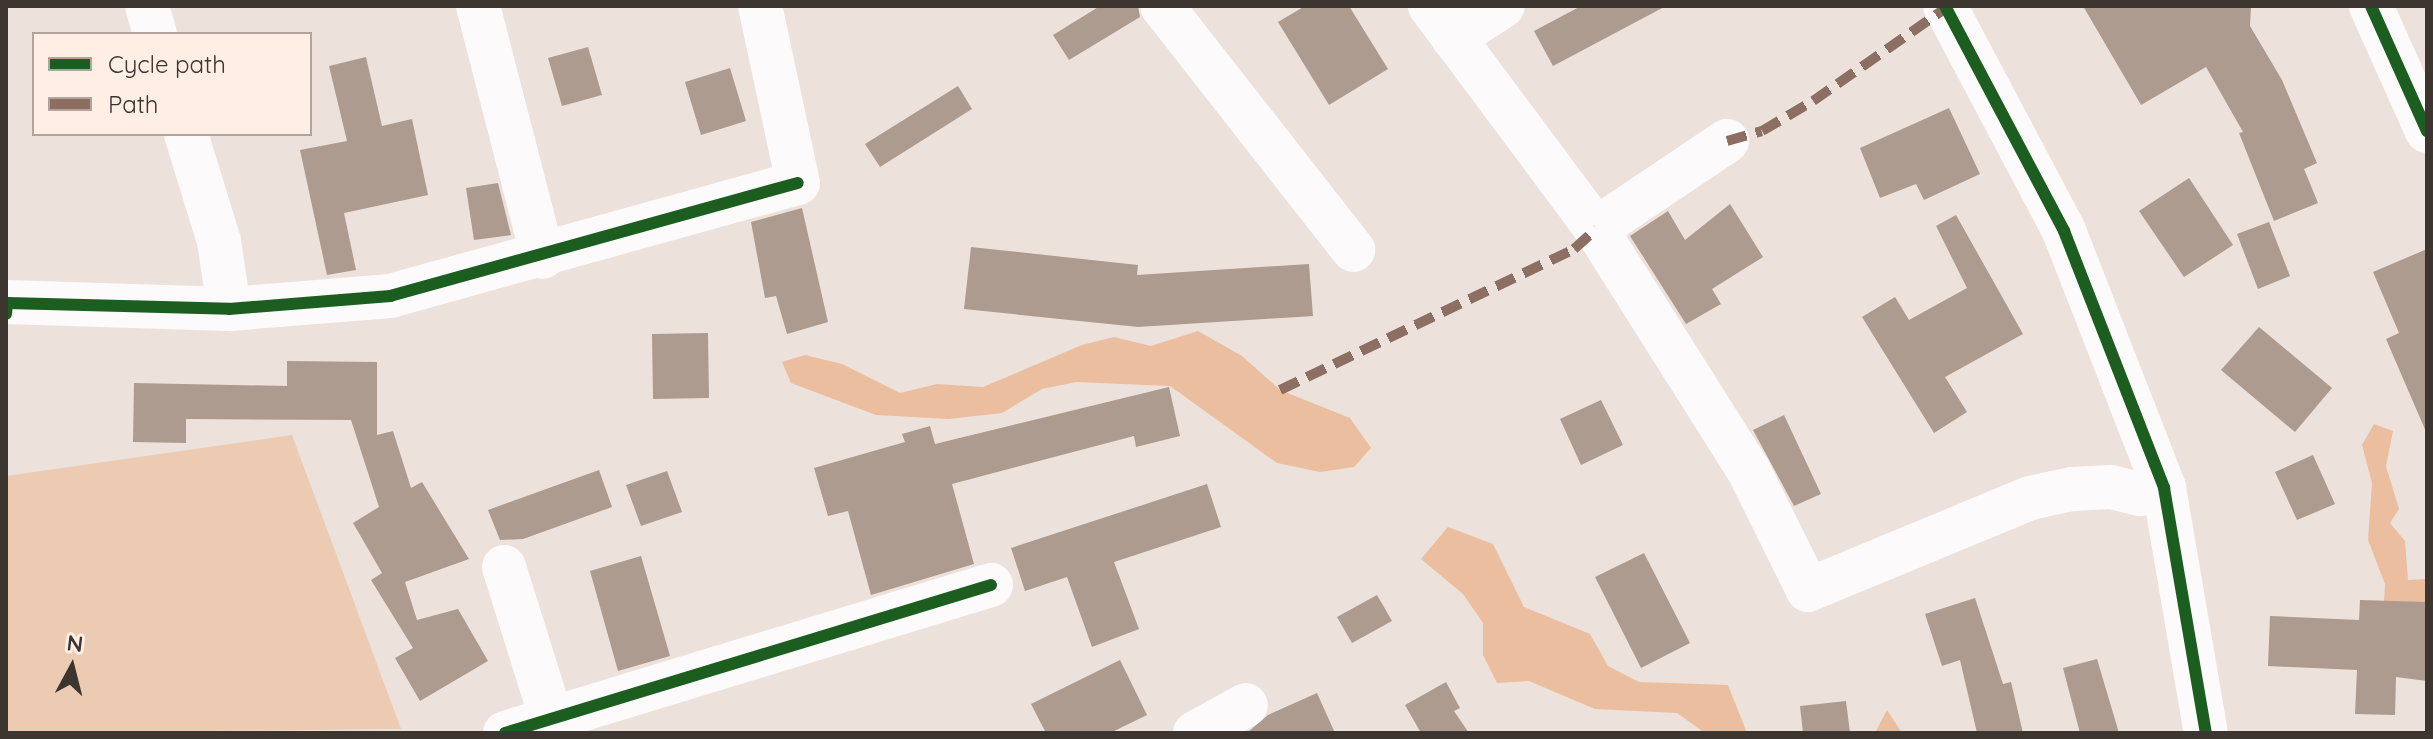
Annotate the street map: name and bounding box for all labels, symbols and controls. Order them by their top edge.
legend [32,32,312,136]
text: Cycle path [108,49,226,79]
text: Path [108,89,159,119]
north arrow [32,627,112,707]
text: N [65,628,85,658]

